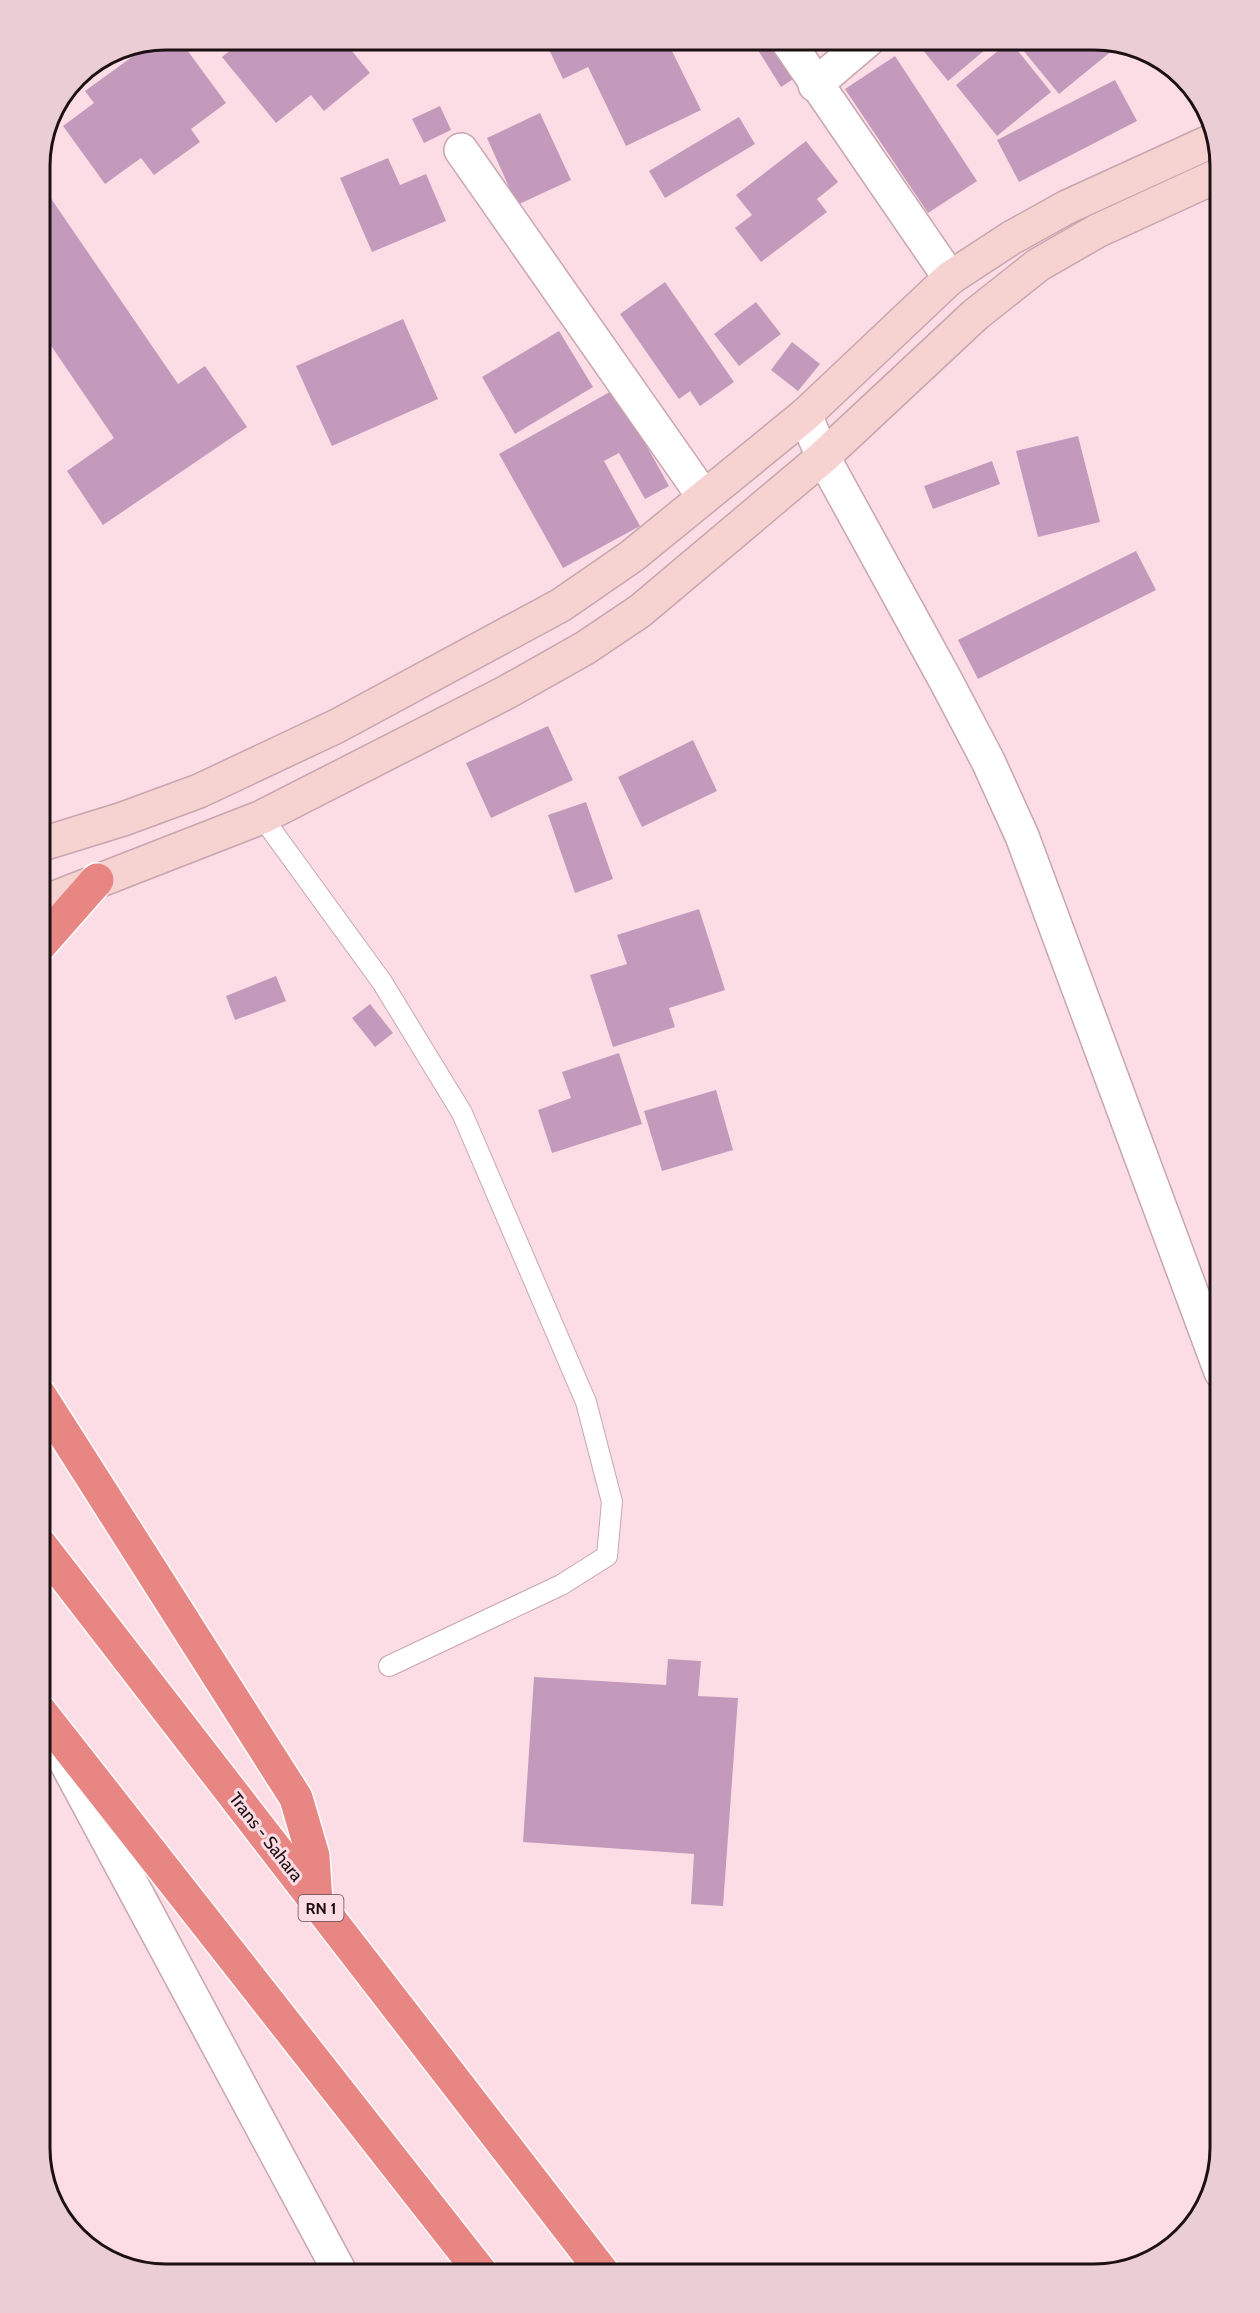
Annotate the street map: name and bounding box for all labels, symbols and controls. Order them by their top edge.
street label: Trans - Sahara [224,1788,308,1886]
road number: RN 1 [298,1895,344,1921]

